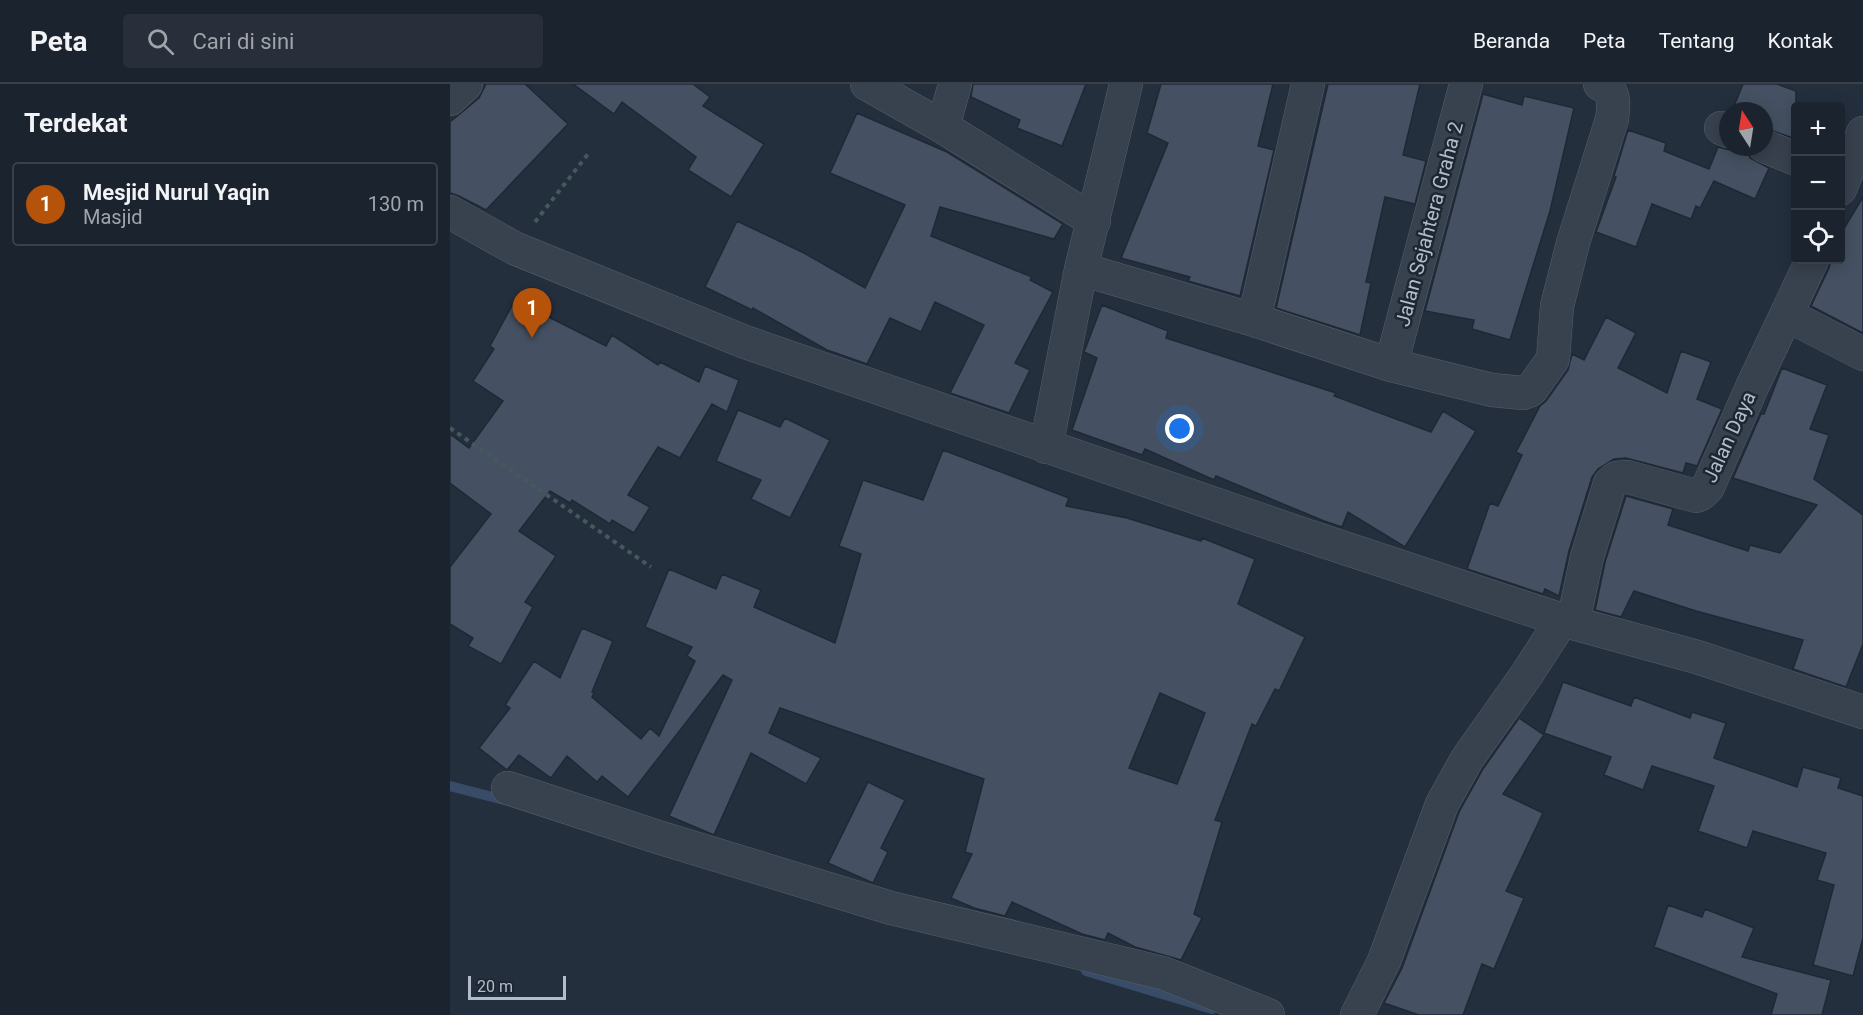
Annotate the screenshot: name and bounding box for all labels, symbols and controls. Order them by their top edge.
search box [123,14,543,68]
text: Peta [30,25,87,58]
icon: search [144,25,177,58]
text: Cari di sini [192,29,294,54]
text: Beranda [1473,29,1550,53]
text: Peta [1583,29,1626,53]
text: Tentang [1659,29,1735,53]
text: Kontak [1768,29,1833,53]
north arrow [1719,102,1773,156]
map controls [1791,102,1845,264]
button: + [1791,102,1845,156]
text: Terdekat [24,108,128,138]
street label: Jalan Sejahtera Graha 2 [1390,119,1468,329]
button: − [1791,156,1845,210]
text: Mesjid Nurul Yaqin [83,180,270,205]
text: 1 [40,192,51,216]
text: 130 m [368,192,424,216]
text: Masjid [83,205,143,229]
button: locate [1791,210,1845,264]
pin: 1 [512,288,551,338]
street label: Jalan Daya [1697,388,1761,486]
your location [1165,414,1194,443]
scale bar [468,973,566,1000]
text: 20 m [477,977,513,996]

